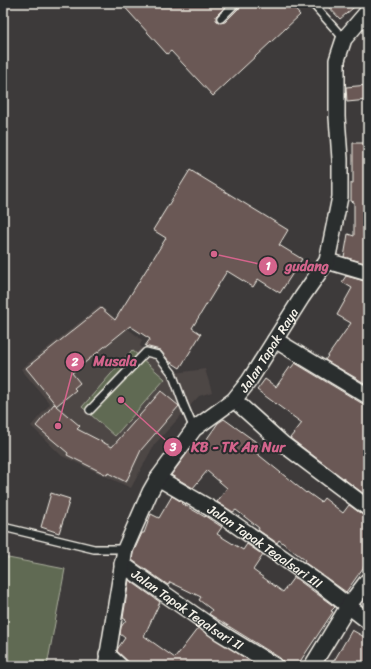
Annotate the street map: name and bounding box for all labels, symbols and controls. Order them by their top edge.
callout: gudang [258,253,337,279]
text: gudang [283,254,330,279]
text: 1 [265,255,271,277]
street label: Jalan Tapak Raya [232,302,304,398]
callout: Musala [65,349,144,375]
text: Musala [92,349,138,374]
text: 2 [71,351,79,373]
callout: KB - TK An Nur [163,434,293,460]
text: KB - TK An Nur [190,435,286,460]
text: 3 [169,436,177,458]
street label: Jalan Tapak Tegalsari III [202,497,328,594]
street label: Jalan Tapak Tegalsari II [126,562,249,656]

